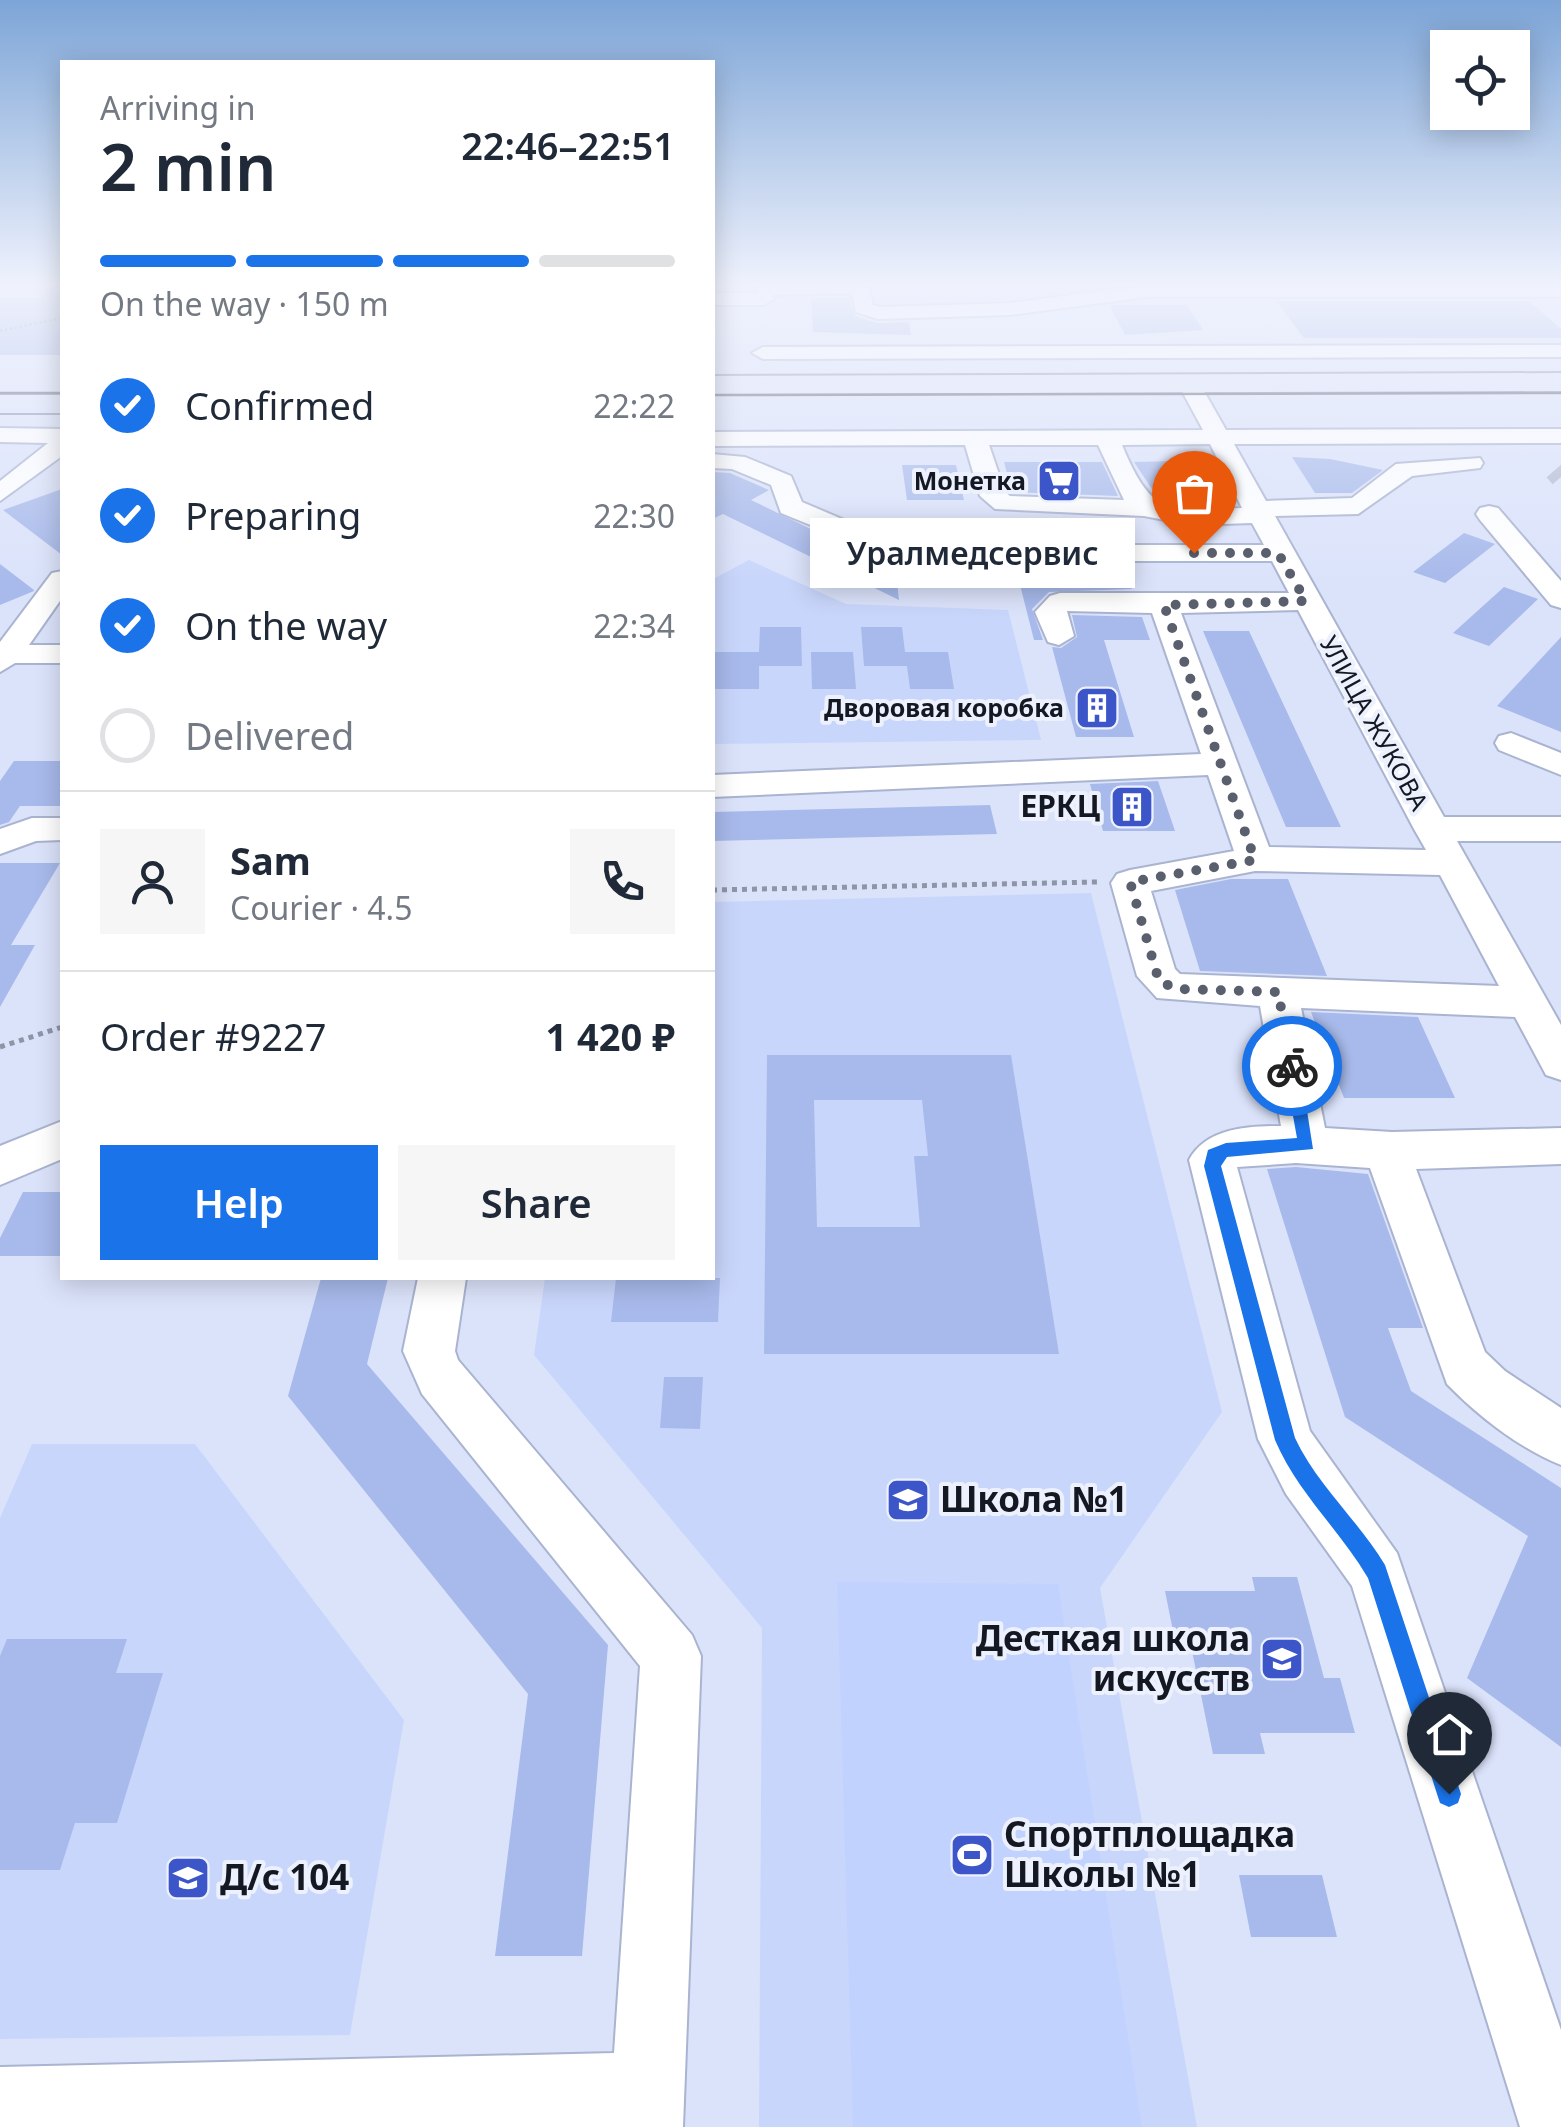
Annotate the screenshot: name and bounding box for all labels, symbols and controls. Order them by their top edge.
map controls [1430,30,1530,130]
button: locate [1430,30,1530,130]
text: Arriving in [100,86,255,129]
text: 22:46–22:51 [461,119,675,171]
text: 2 min [100,122,276,210]
text: On the way · 150 m [100,282,389,325]
icon: check [100,378,155,433]
text: Confirmed [185,379,374,431]
text: 22:22 [593,384,675,427]
pin [1152,451,1237,554]
supermarket icon: Монетка [1036,458,1082,504]
place label: Монетка [914,463,1026,497]
icon: bag [1167,466,1222,521]
icon: check [100,488,155,543]
text: Preparing [185,489,361,541]
text: 22:30 [593,494,675,537]
callout: Уралмедсервис [809,518,1134,588]
text: Уралмедсервис [846,531,1099,574]
icon: check [100,598,155,653]
text: On the way [185,599,387,651]
text: 22:34 [593,604,675,647]
street label: УЛИЦА ЖУКОВА [1313,629,1437,816]
building icon: Дворовая коробка [1074,685,1120,731]
place label: Дворовая коробка [824,690,1064,724]
text: Delivered [185,709,354,761]
building icon: ЕРКЦ [1109,784,1155,830]
place label: ЕРКЦ [1020,785,1100,826]
button: person [100,829,205,934]
button: phone [570,829,675,934]
text: Sam [230,834,311,886]
text: Courier · 4.5 [230,886,413,929]
text: Order #9227 [100,1010,326,1062]
text: 1 420 ₽ [545,1010,675,1062]
courier [1242,1016,1342,1116]
icon: bike [1265,1039,1320,1094]
button: Help [100,1145,378,1260]
button: Share [398,1145,675,1260]
place label: Школа №1 [940,1475,1128,1522]
school or university icon: Школа №1 [885,1477,931,1523]
place label: Десткая школа искусств [976,1614,1250,1701]
school or university icon: Десткая школа искусств [1259,1636,1305,1682]
pin [1407,1692,1492,1795]
icon: home [1422,1707,1477,1762]
place label: Спортплощадка Школы №1 [1004,1810,1295,1897]
sports icon: Спортплощадка Школы №1 [949,1832,995,1878]
place label: Д/с 104 [220,1853,349,1900]
school or university icon: Д/с 104 [165,1855,211,1901]

